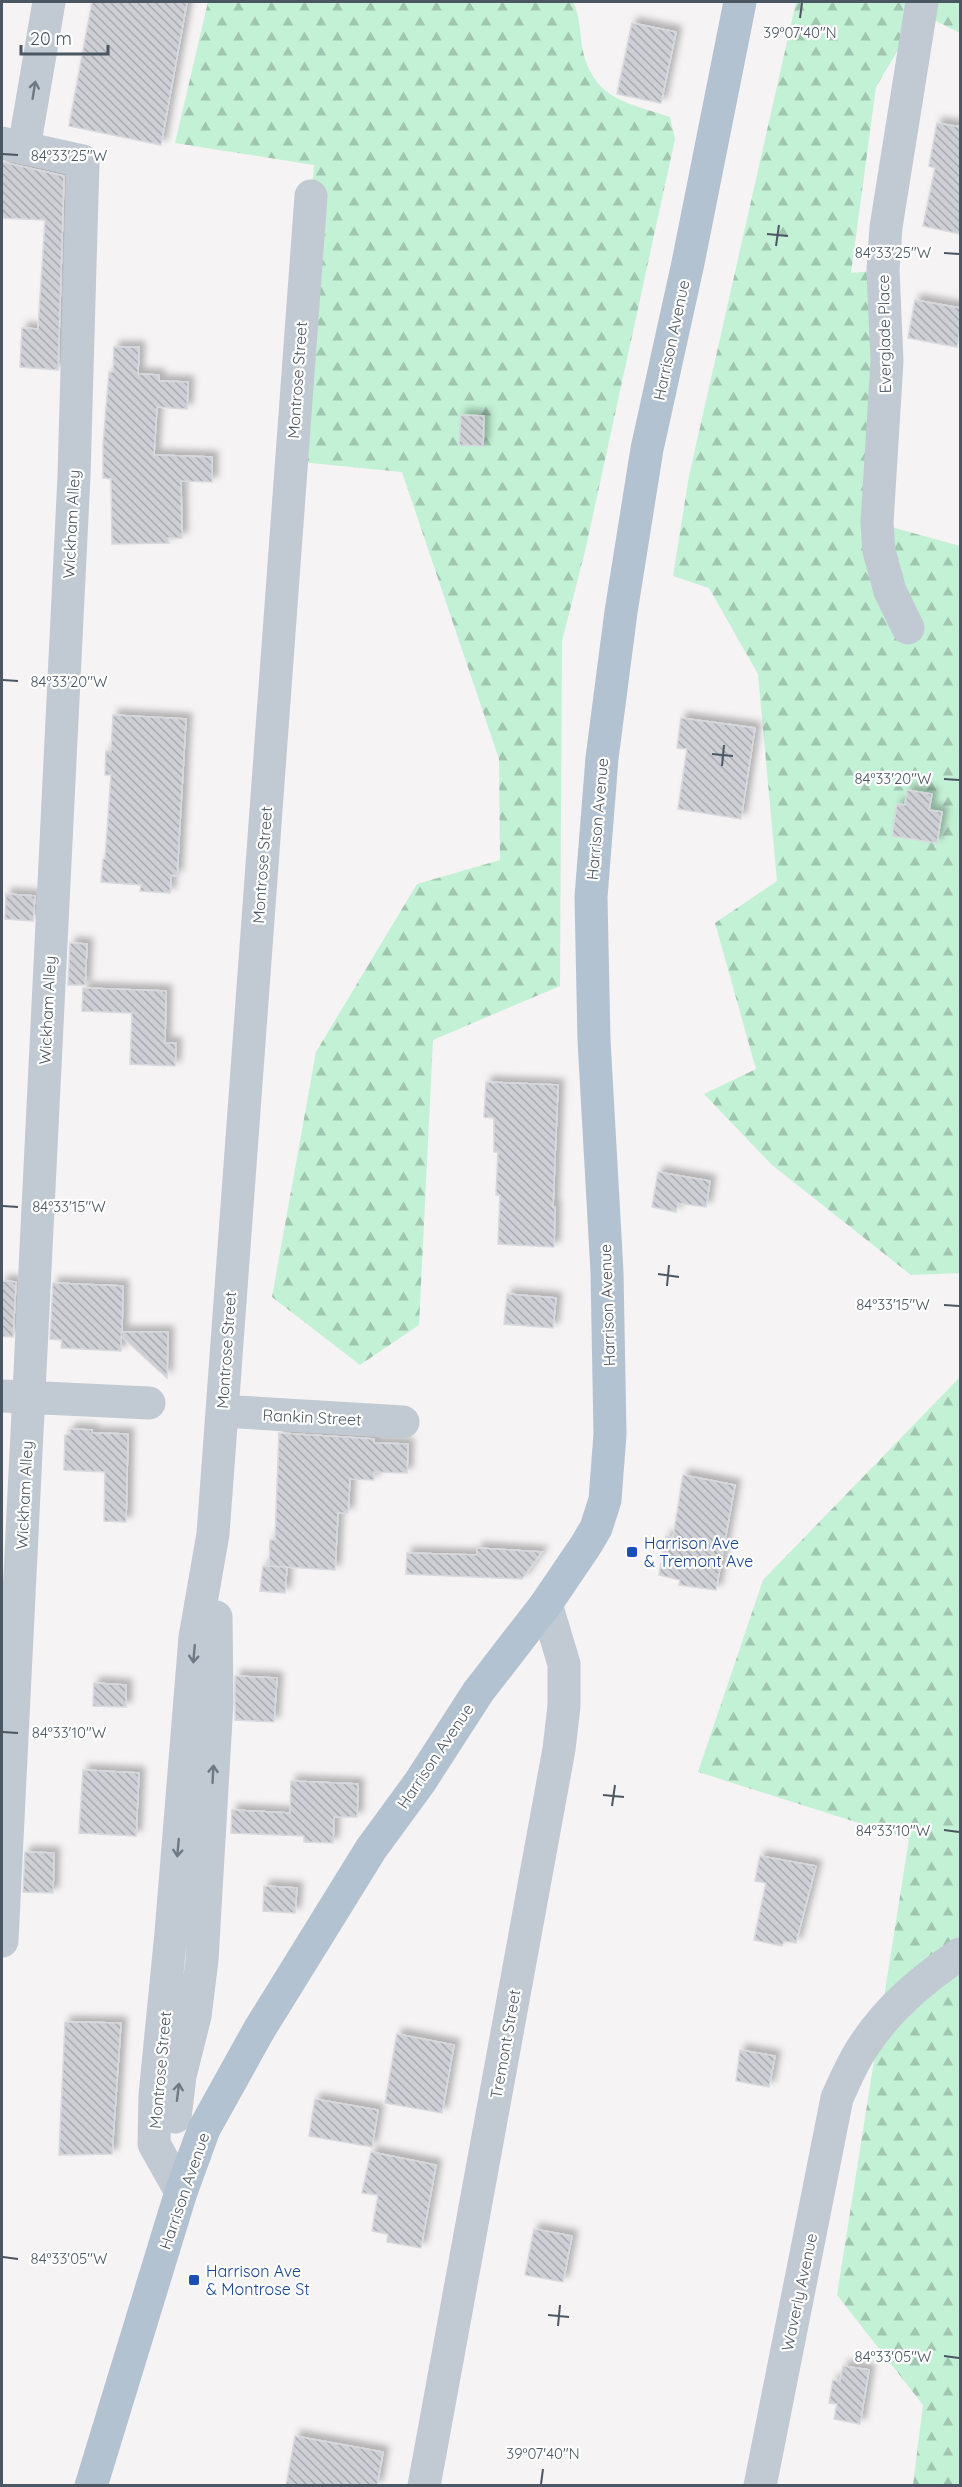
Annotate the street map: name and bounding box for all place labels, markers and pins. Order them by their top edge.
place label: Harrison Ave & Tremont Ave [644,1533,753,1571]
marker: Harrison Ave & Tremont Ave [625,1545,639,1559]
place label: Harrison Ave & Montrose St [206,2261,310,2299]
marker: Harrison Ave & Montrose St [187,2273,201,2287]

